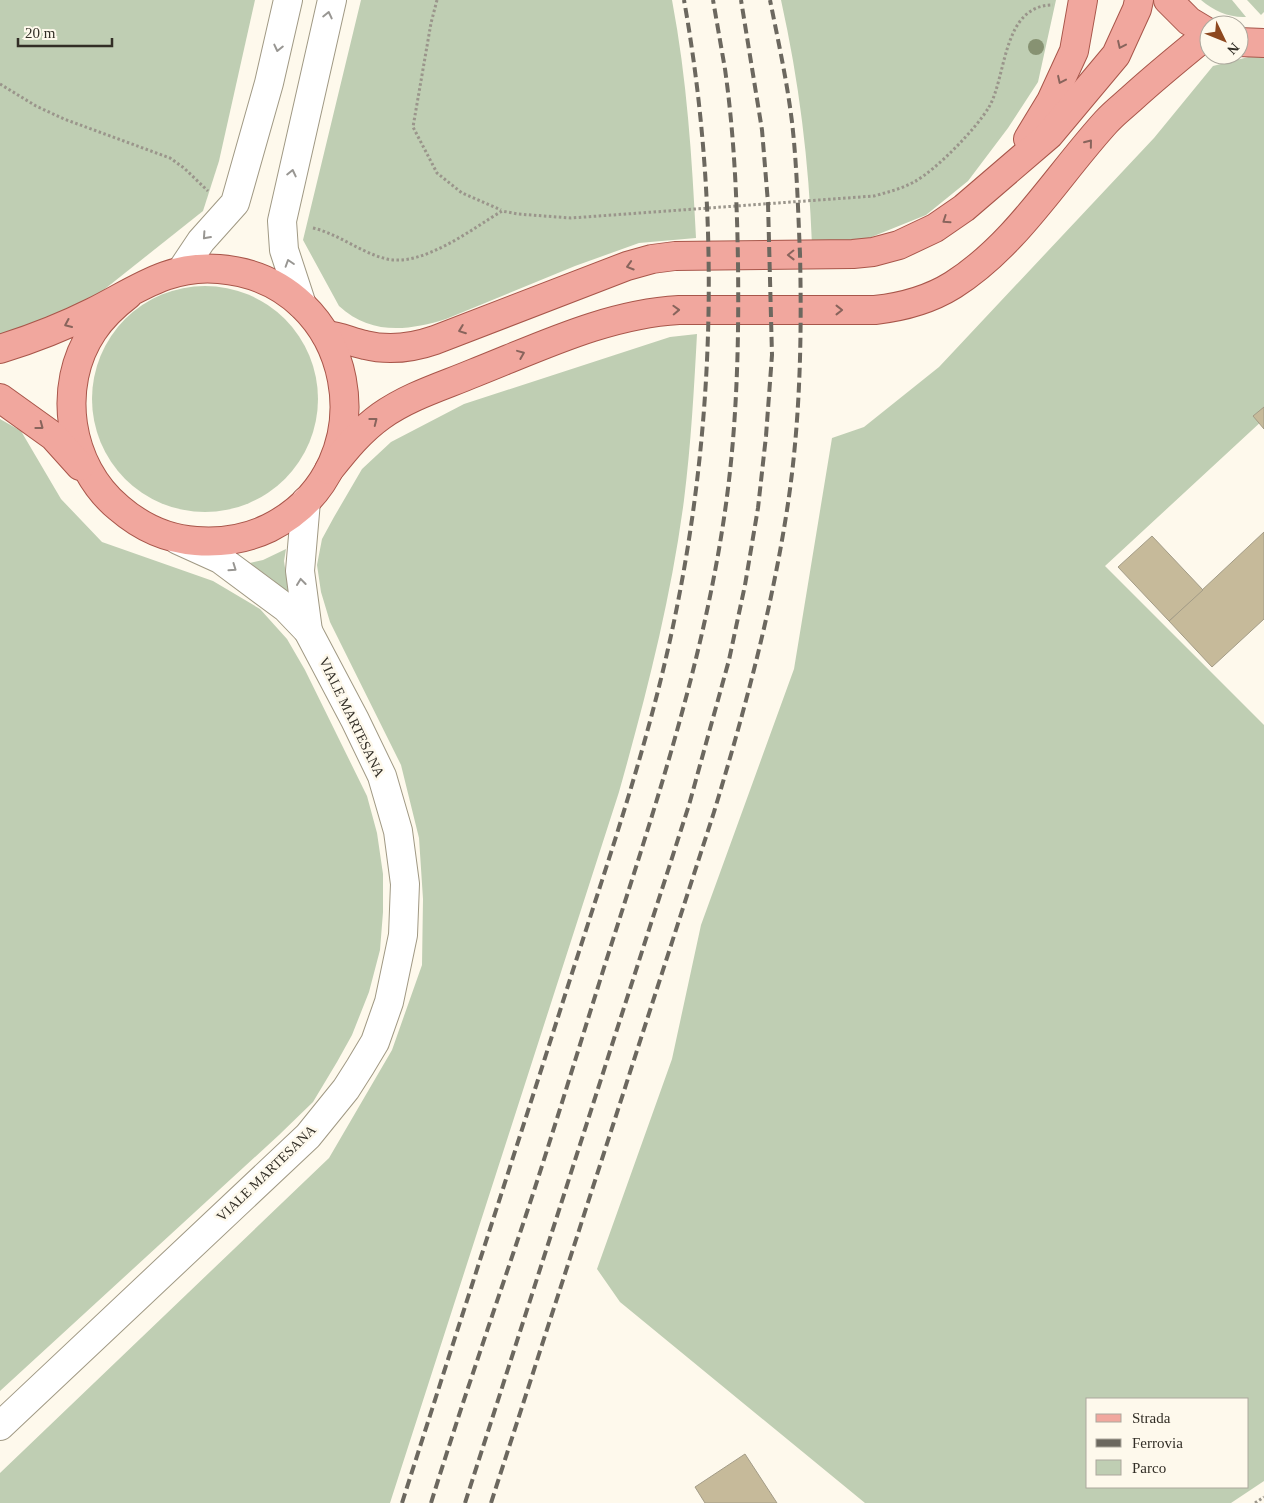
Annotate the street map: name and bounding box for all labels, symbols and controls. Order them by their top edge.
one-way arrow [322,10,333,19]
scale bar [18,15,111,47]
north arrow [1199,15,1249,65]
text: 20 m [25,25,56,41]
one-way arrow [1117,40,1128,49]
text: N [1224,40,1242,57]
one-way arrow [273,43,284,52]
one-way arrow [1057,75,1067,84]
one-way arrow [1083,140,1091,149]
one-way arrow [286,169,297,178]
one-way arrow [943,214,952,223]
one-way arrow [203,230,212,239]
one-way arrow [787,250,795,260]
one-way arrow [284,260,294,268]
one-way arrow [626,260,635,270]
one-way arrow [673,305,681,315]
one-way arrow [836,305,843,315]
one-way arrow [64,317,73,328]
one-way arrow [458,324,467,334]
one-way arrow [516,350,525,361]
one-way arrow [368,419,377,427]
one-way arrow [34,420,43,428]
one-way arrow [228,562,237,571]
one-way arrow [296,578,307,586]
street label: VIALE MARTESANA [316,655,388,781]
street label: VIALE MARTESANA [214,1122,320,1225]
legend [1086,1398,1249,1488]
text: Strada [1132,1410,1171,1426]
text: Ferrovia [1132,1435,1183,1451]
text: Parco [1132,1460,1166,1476]

